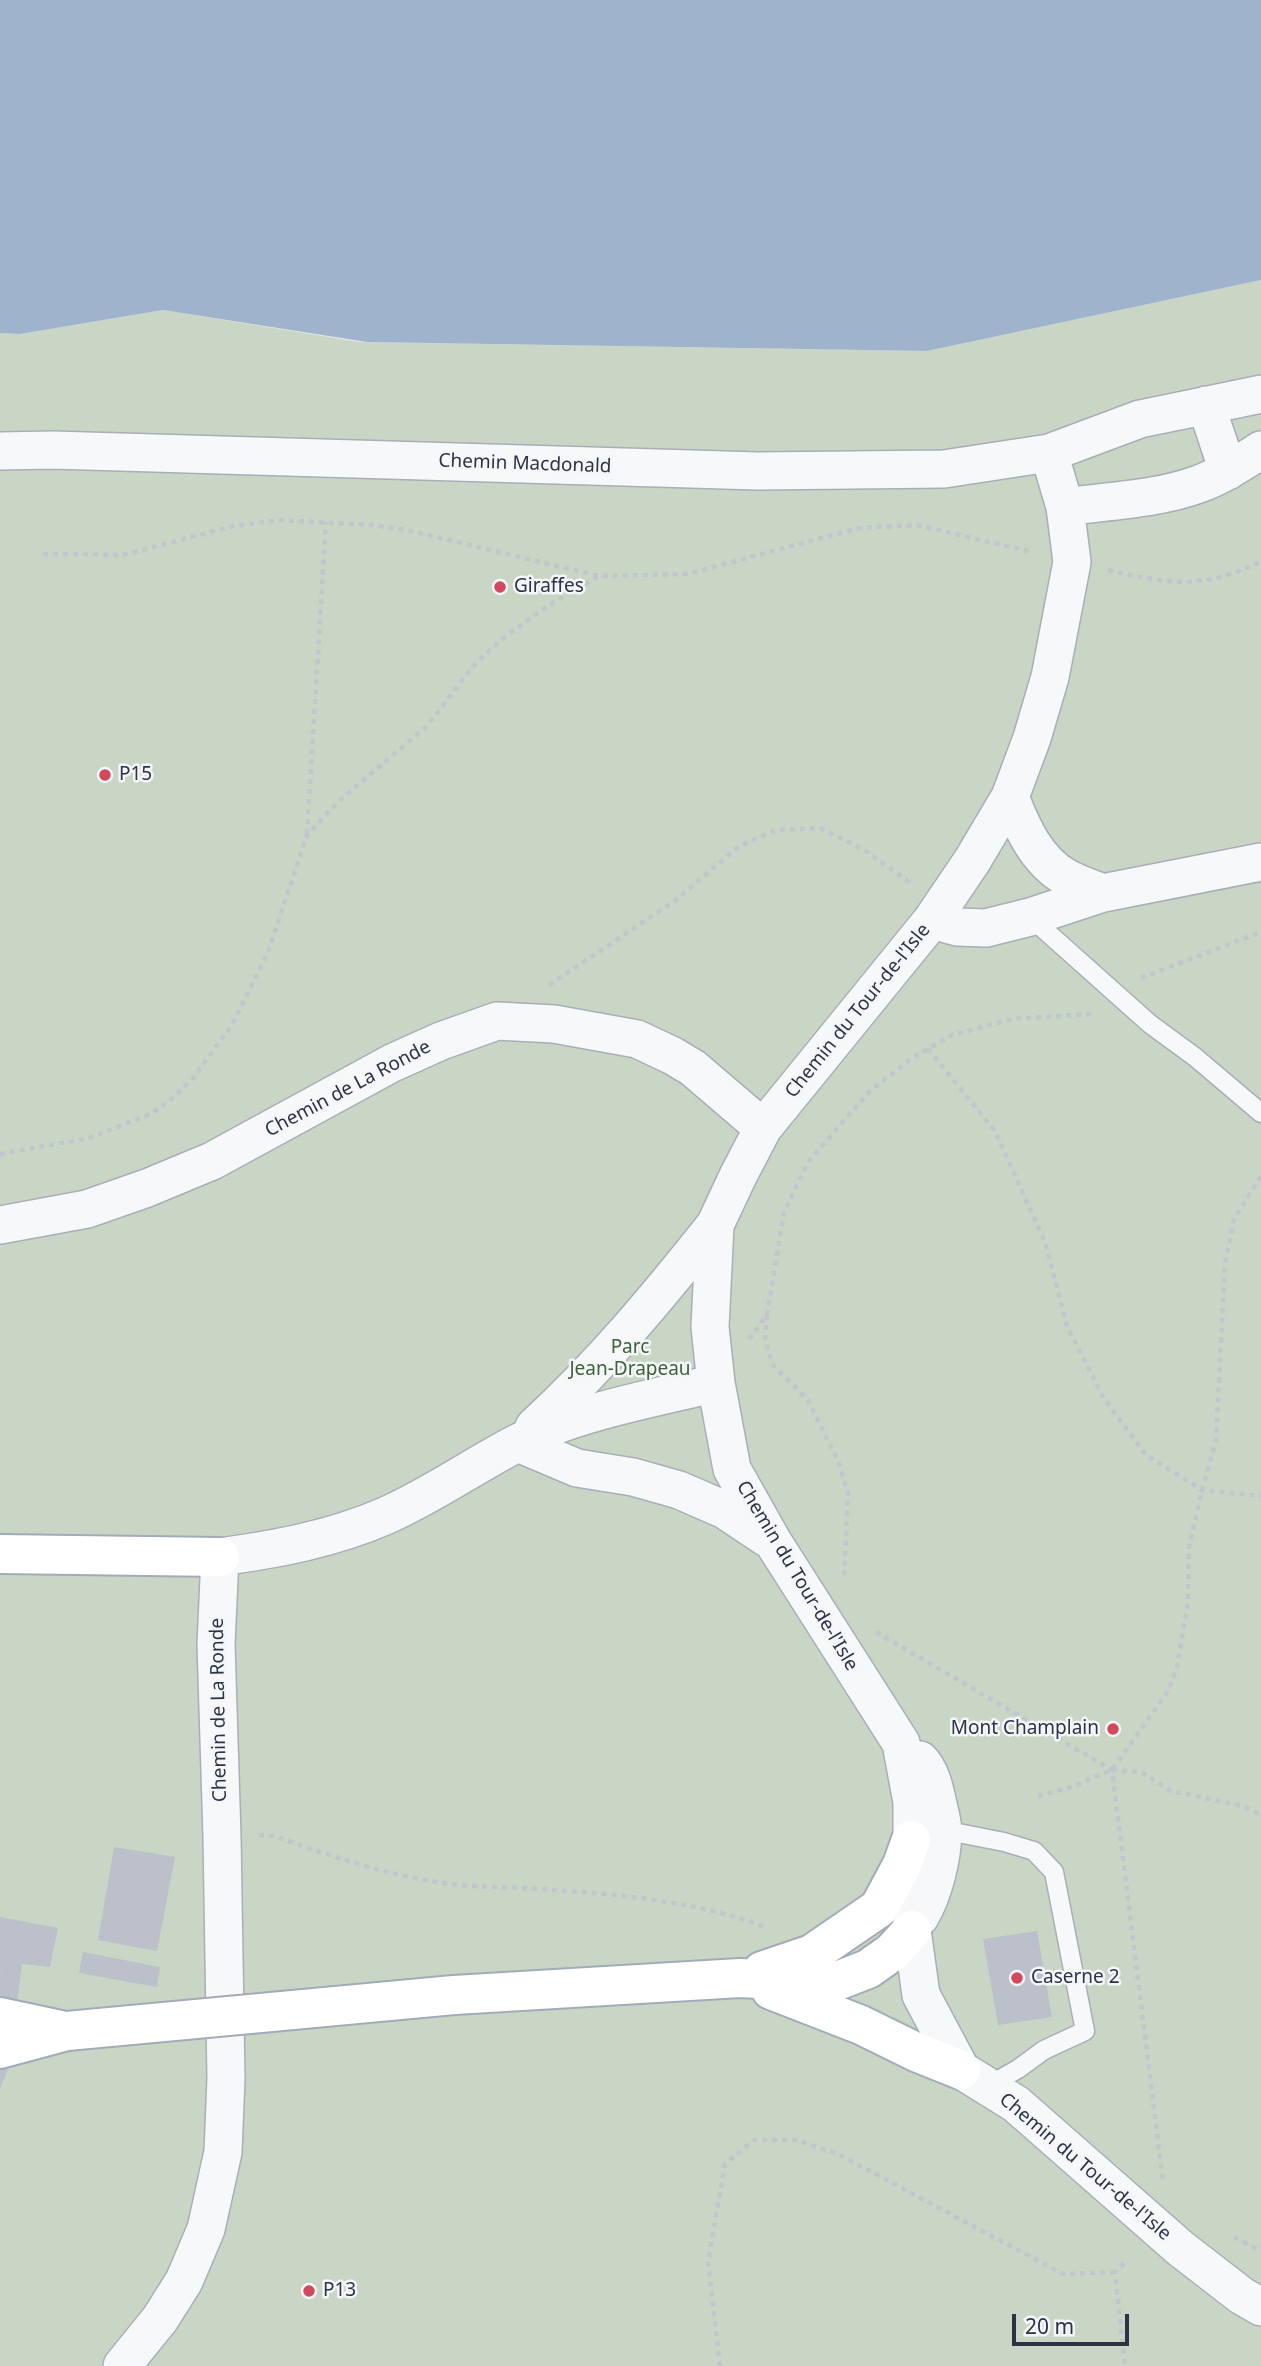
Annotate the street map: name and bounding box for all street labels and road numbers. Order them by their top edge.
street label: Chemin Macdonald [438,450,612,478]
street label: Chemin du Tour-de-l'Isle [781,919,935,1103]
street label: Chemin de La Ronde [261,1036,435,1142]
street label: Chemin du Tour-de-l'Isle [731,1477,863,1675]
street label: Chemin de La Ronde [206,1618,232,1802]
street label: Chemin du Tour-de-l'Isle [994,2088,1176,2246]

